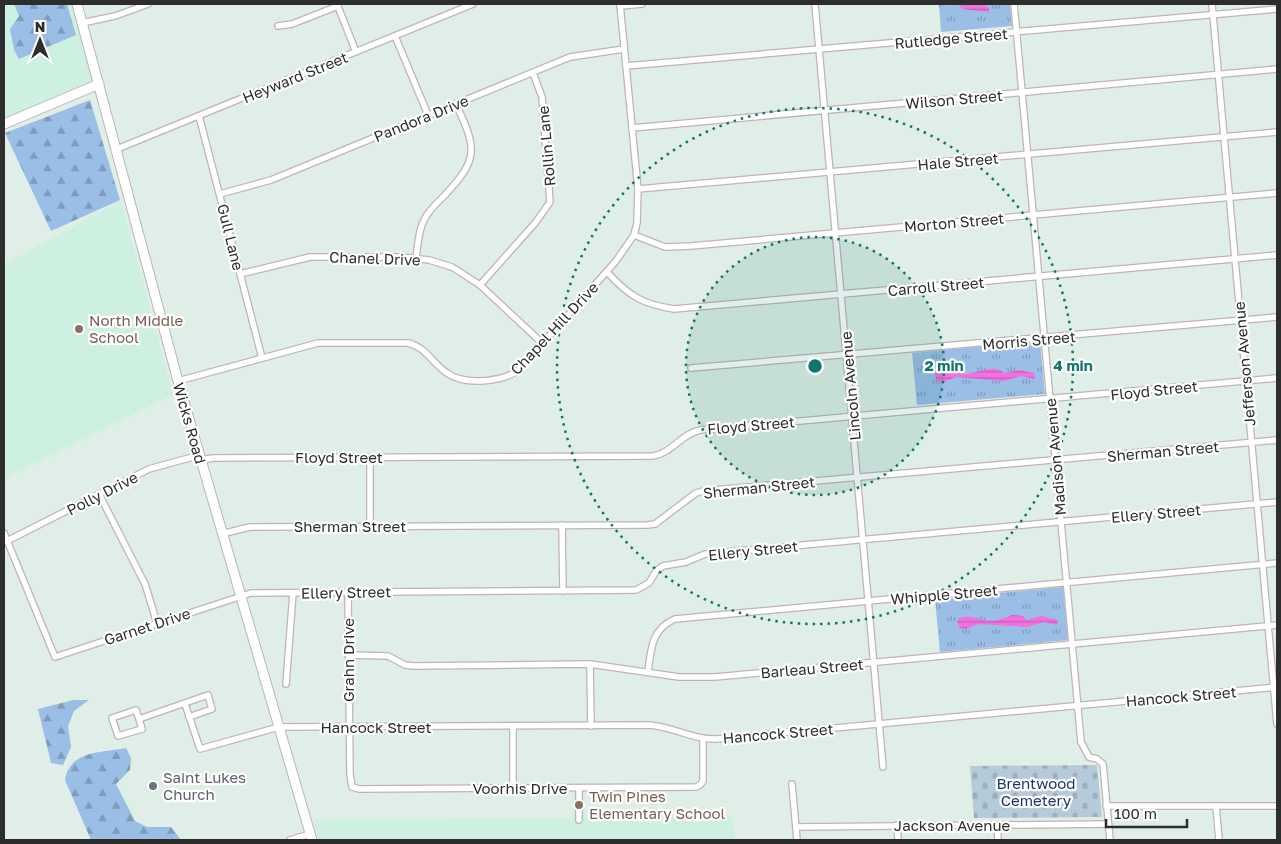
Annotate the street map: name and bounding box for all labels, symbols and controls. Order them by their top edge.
north arrow [15,15,65,65]
text: N [35,18,45,35]
street label: Rutledge Street [894,24,1008,52]
street label: Heyward Street [240,48,350,106]
street label: Wilson Street [905,86,1003,112]
street label: Pandora Drive [371,91,471,145]
street label: Rollin Lane [533,105,558,187]
street label: Hale Street [917,148,999,174]
street label: Gull Lane [214,202,248,273]
street label: Morton Street [903,209,1005,235]
street label: Chanel Drive [329,247,421,269]
street label: Carroll Street [887,273,985,299]
street label: Chapel Hill Drive [506,278,602,378]
street label: Jefferson Avenue [1230,301,1258,427]
place label: North Middle School [89,311,184,346]
marker: North Middle School [73,323,85,335]
street label: Morris Street [982,327,1076,353]
street label: Lincoln Avenue [836,330,864,441]
text: 2 min [924,356,964,374]
text: 4 min [1053,356,1093,374]
centre of rings [806,357,824,375]
street label: Floyd Street [1109,376,1199,404]
street label: Wicks Road [170,380,210,466]
street label: Madison Avenue [1041,397,1069,516]
street label: Floyd Street [706,412,796,438]
street label: Sherman Street [1106,437,1220,465]
street label: Floyd Street [295,448,383,466]
street label: Polly Drive [63,467,141,519]
street label: Sherman Street [702,472,816,502]
street label: Ellery Street [1110,500,1202,526]
street label: Sherman Street [294,517,406,535]
street label: Ellery Street [707,536,799,564]
street label: Whipple Street [890,580,998,608]
street label: Ellery Street [301,582,391,602]
street label: Garnet Drive [102,603,193,648]
street label: Grahn Drive [339,618,357,702]
street label: Barleau Street [760,655,864,681]
street label: Hancock Street [1125,682,1237,710]
street label: Hancock Street [320,718,432,736]
street label: Hancock Street [722,719,834,747]
place label: Saint Lukes Church [163,768,246,803]
park label: Brentwood Cemetery [997,774,1075,809]
street label: Voorhis Drive [472,779,568,797]
marker: Saint Lukes Church [147,780,159,792]
place label: Twin Pines Elementary School [589,787,725,822]
scale bar [1106,796,1187,828]
marker: Twin Pines Elementary School [573,799,585,811]
text: 100 m [1114,804,1157,822]
street label: Jackson Avenue [894,816,1010,834]

